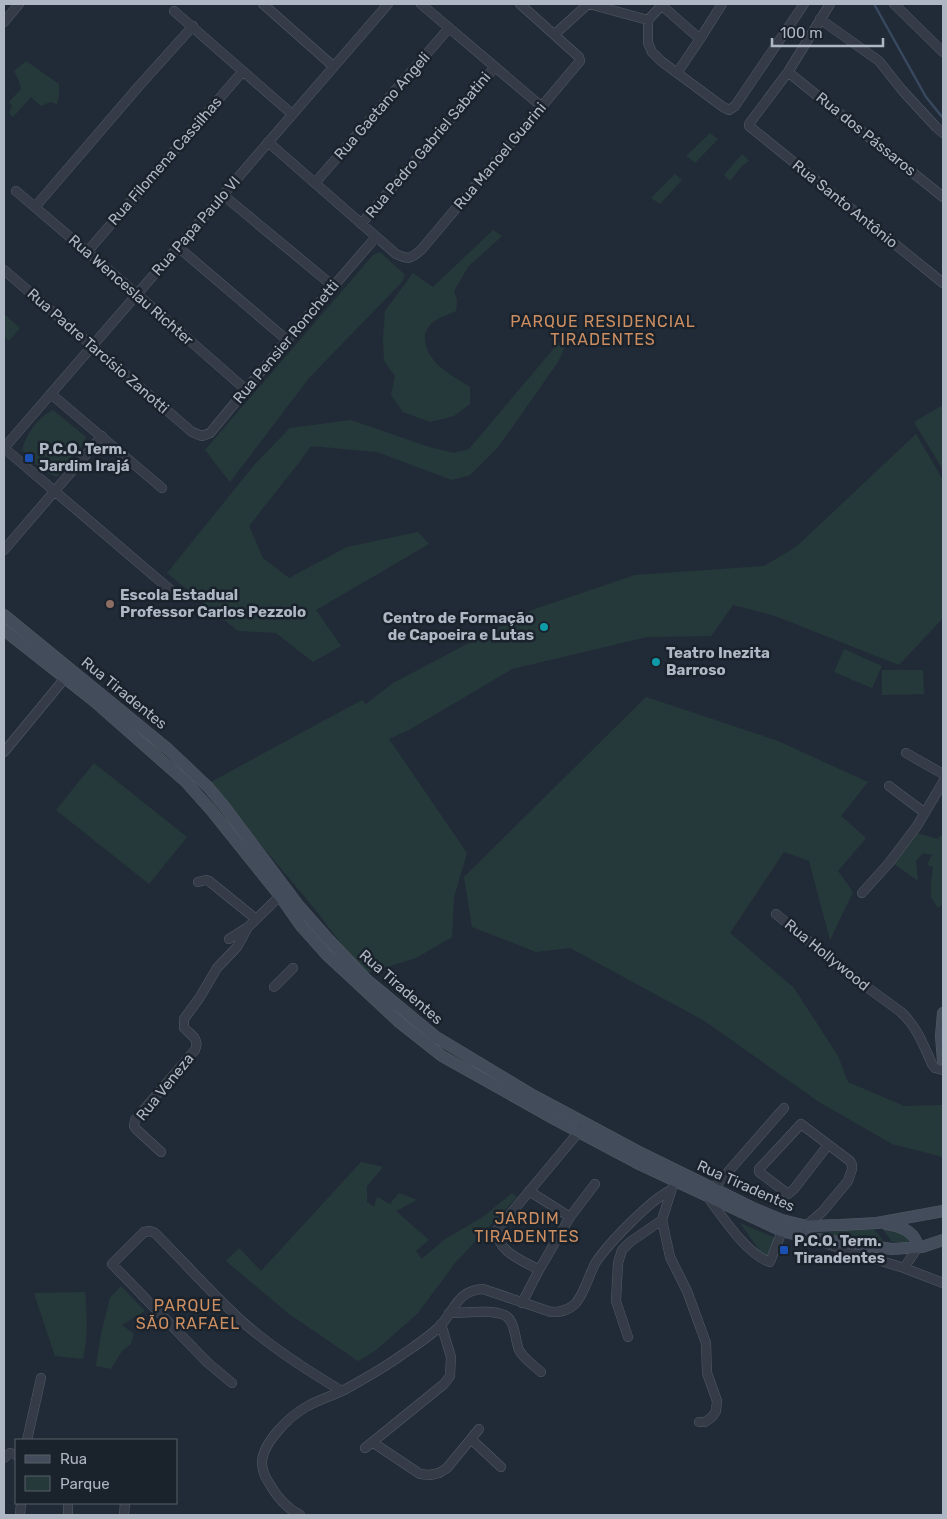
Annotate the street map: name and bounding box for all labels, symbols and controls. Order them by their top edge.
scale bar [772,15,883,47]
text: 100 m [780,24,822,42]
street label: Rua Gaetano Angeli [330,49,434,163]
street label: Rua Pedro Gabriel Sabatini [362,68,494,222]
street label: Rua dos Pássaros [813,88,920,180]
street label: Rua Filomena Cassilhas [104,93,226,229]
street label: Rua Manoel Guarini [450,99,550,213]
street label: Rua Santo Antônio [789,156,901,252]
street label: Rua Papa Paulo VI [148,173,244,279]
street label: Rua Wenceslau Richter [65,231,197,349]
street label: Rua Pensier Ronchetti [229,277,343,407]
street label: Rua Padre Tarcísio Zanotti [24,285,172,417]
district label: PARQUE RESIDENCIAL TIRADENTES [510,312,696,349]
place label: P.C.O. Term. Jardim Irajá [39,440,130,475]
marker: P.C.O. Term. Jardim Irajá [23,452,35,464]
place label: Escola Estadual Professor Carlos Pezzolo [120,586,306,621]
marker: Escola Estadual Professor Carlos Pezzolo [104,598,116,610]
place label: Centro de Formação de Capoeira e Lutas [383,609,534,644]
marker: Centro de Formação de Capoeira e Lutas [538,621,550,633]
place label: Teatro Inezita Barroso [666,644,770,679]
street label: Rua Tiradentes [78,653,171,733]
marker: Teatro Inezita Barroso [650,656,662,668]
street label: Rua Hollywood [781,915,873,995]
street label: Rua Tiradentes [356,946,447,1028]
street label: Rua Veneza [132,1050,198,1124]
street label: Rua Tiradentes [694,1156,798,1216]
district label: JARDIM TIRADENTES [474,1209,580,1246]
place label: P.C.O. Term. Tirandentes [794,1232,885,1267]
marker: P.C.O. Term. Tirandentes [778,1244,790,1256]
district label: PARQUE SÃO RAFAEL [136,1296,240,1333]
legend [15,1439,178,1504]
text: Rua [60,1450,87,1468]
text: Parque [60,1475,110,1493]

